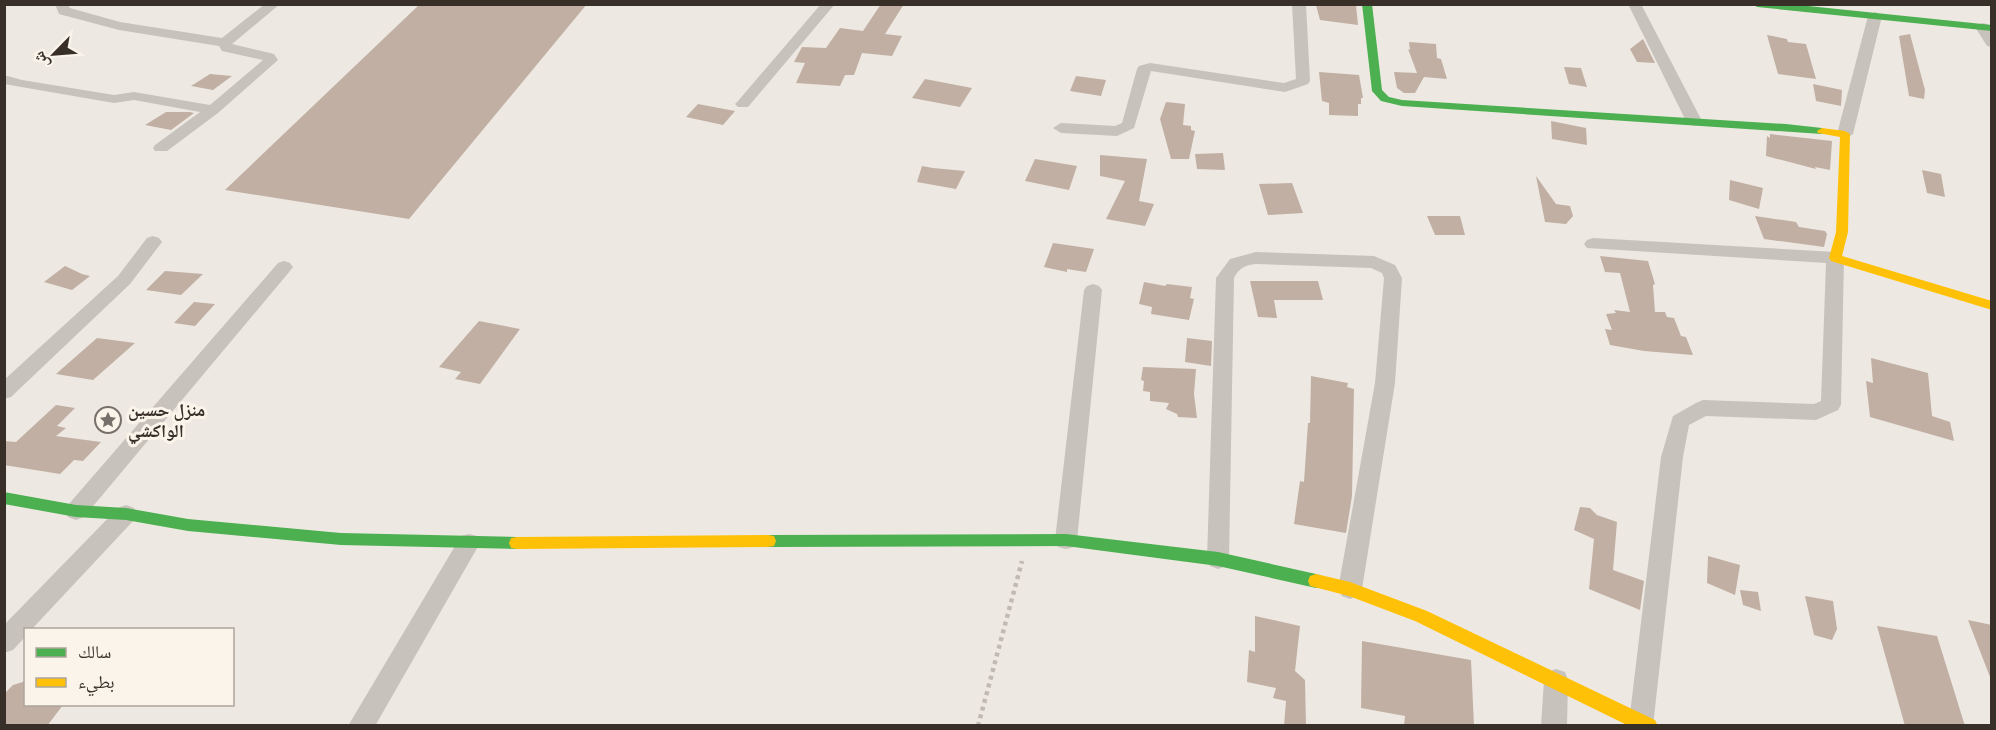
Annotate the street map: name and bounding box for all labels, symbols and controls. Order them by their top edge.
north arrow [24,24,84,84]
text: ش [26,48,55,73]
place label: منزل حسين الواكشي [128,396,205,445]
place icon: منزل حسين الواكشي [93,405,123,435]
legend [24,628,234,706]
text: سالك [78,638,111,665]
text: بطيء [78,668,115,697]

